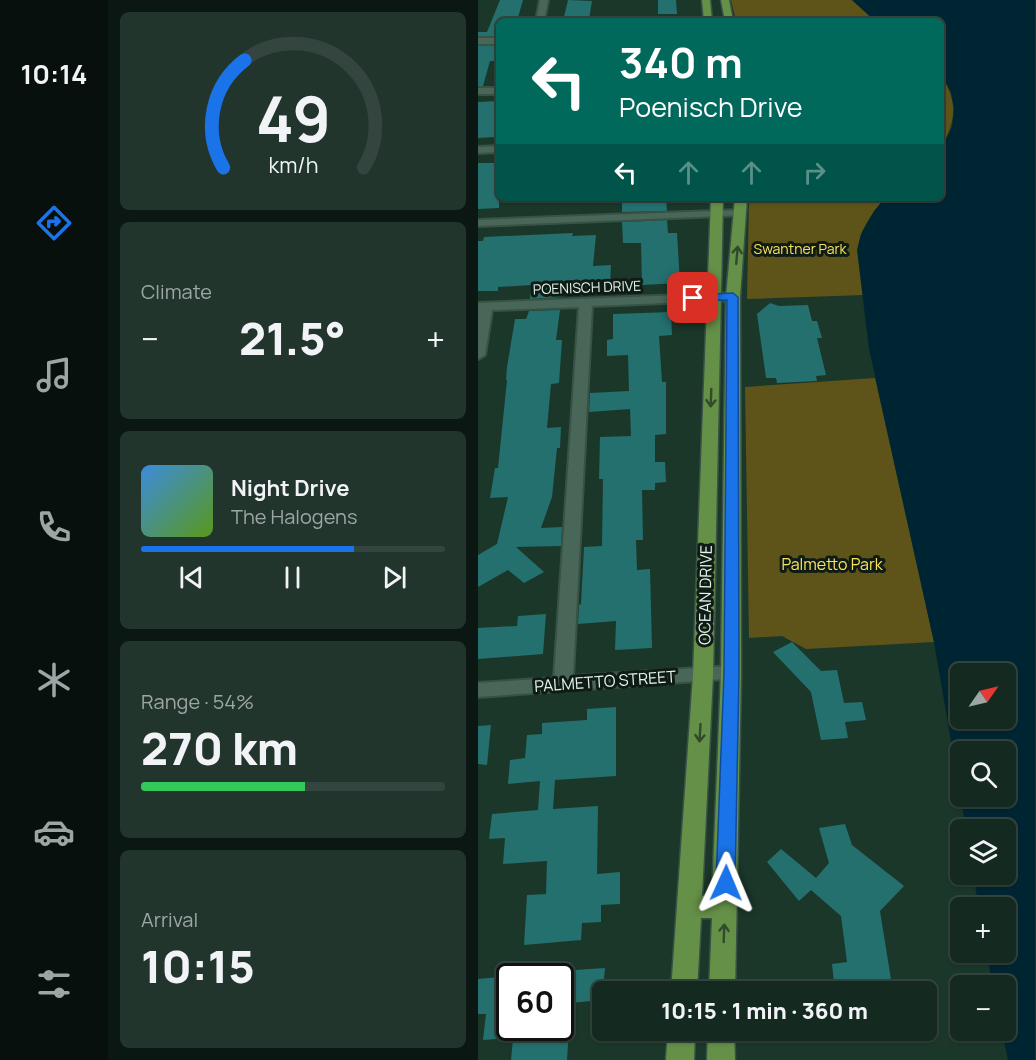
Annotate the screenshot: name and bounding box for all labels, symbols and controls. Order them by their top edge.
text: 340 m [619,33,743,91]
icon: left [520,42,598,120]
text: 10:14 [20,55,88,92]
text: 49 [255,75,331,161]
text: Poenisch Drive [619,88,803,125]
text: km/h [268,150,318,179]
icon: left [609,156,642,189]
icon: ahead [672,156,705,189]
icon: ahead [735,156,768,189]
icon: right [798,156,831,189]
icon: directions [33,202,75,244]
park label: Swantner Park [754,239,847,258]
one-way arrow [732,246,743,266]
pin [667,272,718,323]
street label: POENISCH DRIVE [533,276,642,298]
text: Climate [141,278,212,305]
icon: arrive [676,281,709,314]
text: 21.5° [239,307,346,369]
text: − [141,316,159,361]
text: + [426,316,445,361]
icon: music [33,354,75,396]
one-way arrow [705,387,716,407]
text: Night Drive [231,473,350,503]
text: The Halogens [231,503,357,530]
icon: phone [33,506,75,548]
street label: OCEAN DRIVE [693,545,717,645]
park label: Palmetto Park [781,553,884,575]
icon: previous [175,561,208,594]
icon: pause [276,561,309,594]
icon: next [378,561,411,594]
icon: climate [33,659,75,701]
north arrow [950,663,1016,729]
map controls [950,663,1016,1041]
street label: PALMETTO STREET [533,665,677,697]
text: Range · 54% [141,688,254,715]
text: 270 km [141,717,298,779]
one-way arrow [694,723,705,743]
button: search [950,741,1016,807]
icon: car [33,811,75,853]
button: layers [950,819,1016,885]
position arrow [694,851,758,915]
button: + [950,897,1016,963]
text: Arrival [141,906,198,933]
one-way arrow [718,924,730,944]
text: 10:15 [141,935,255,997]
icon: filters [33,963,75,1005]
speed limit sign: 60 [496,963,574,1041]
button: − [950,975,1016,1041]
text: 10:15 · 1 min · 360 m [661,996,868,1026]

